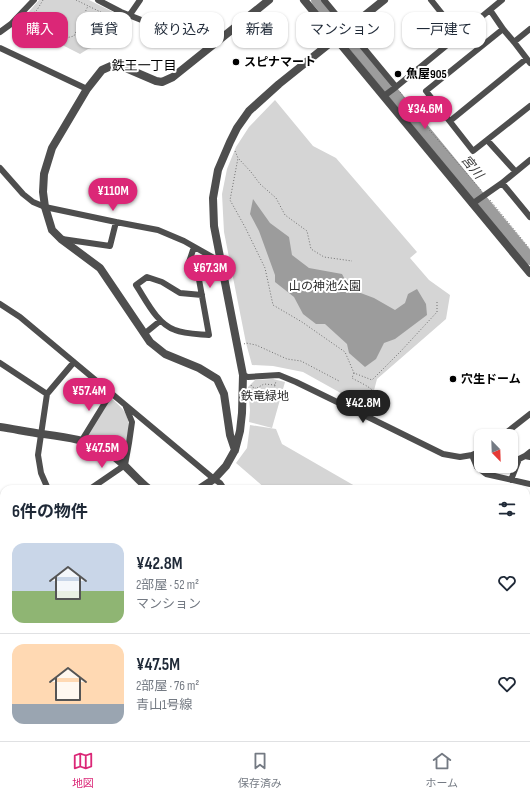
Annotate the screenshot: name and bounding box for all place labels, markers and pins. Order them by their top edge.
place label: スピナマート [244,55,316,70]
marker: スピナマート [231,57,241,67]
place label: 魚屋905 [406,67,447,82]
marker: 魚屋905 [393,69,403,79]
pin: ¥34.6M [392,96,458,130]
pin: ¥110M [85,178,141,212]
pin: ¥67.3M [177,255,243,289]
place label: 穴生ドーム [461,372,521,387]
marker: 穴生ドーム [448,374,458,384]
pin: ¥57.4M [56,378,122,412]
pin: ¥42.8M [330,390,396,424]
pin: ¥47.5M [69,435,135,469]

